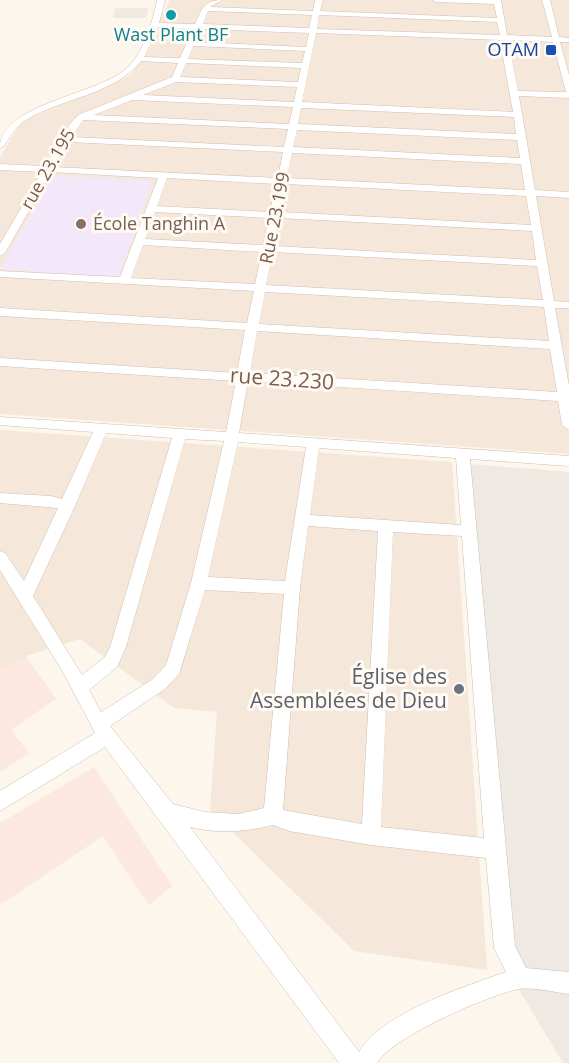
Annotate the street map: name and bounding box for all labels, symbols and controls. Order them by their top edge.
marker: Wast Plant BF [164,8,178,22]
place label: Wast Plant BF [114,22,228,46]
place label: OTAM [488,37,539,61]
marker: OTAM [544,43,558,57]
street label: rue 23.195 [14,124,80,213]
street label: Rue 23.199 [253,170,295,266]
place label: École Tanghin A [93,211,226,235]
marker: École Tanghin A [74,217,88,231]
street label: rue 23.230 [229,360,335,396]
place label: Église des Assemblées de Dieu [250,662,447,714]
marker: Église des Assemblées de Dieu [452,682,466,696]

